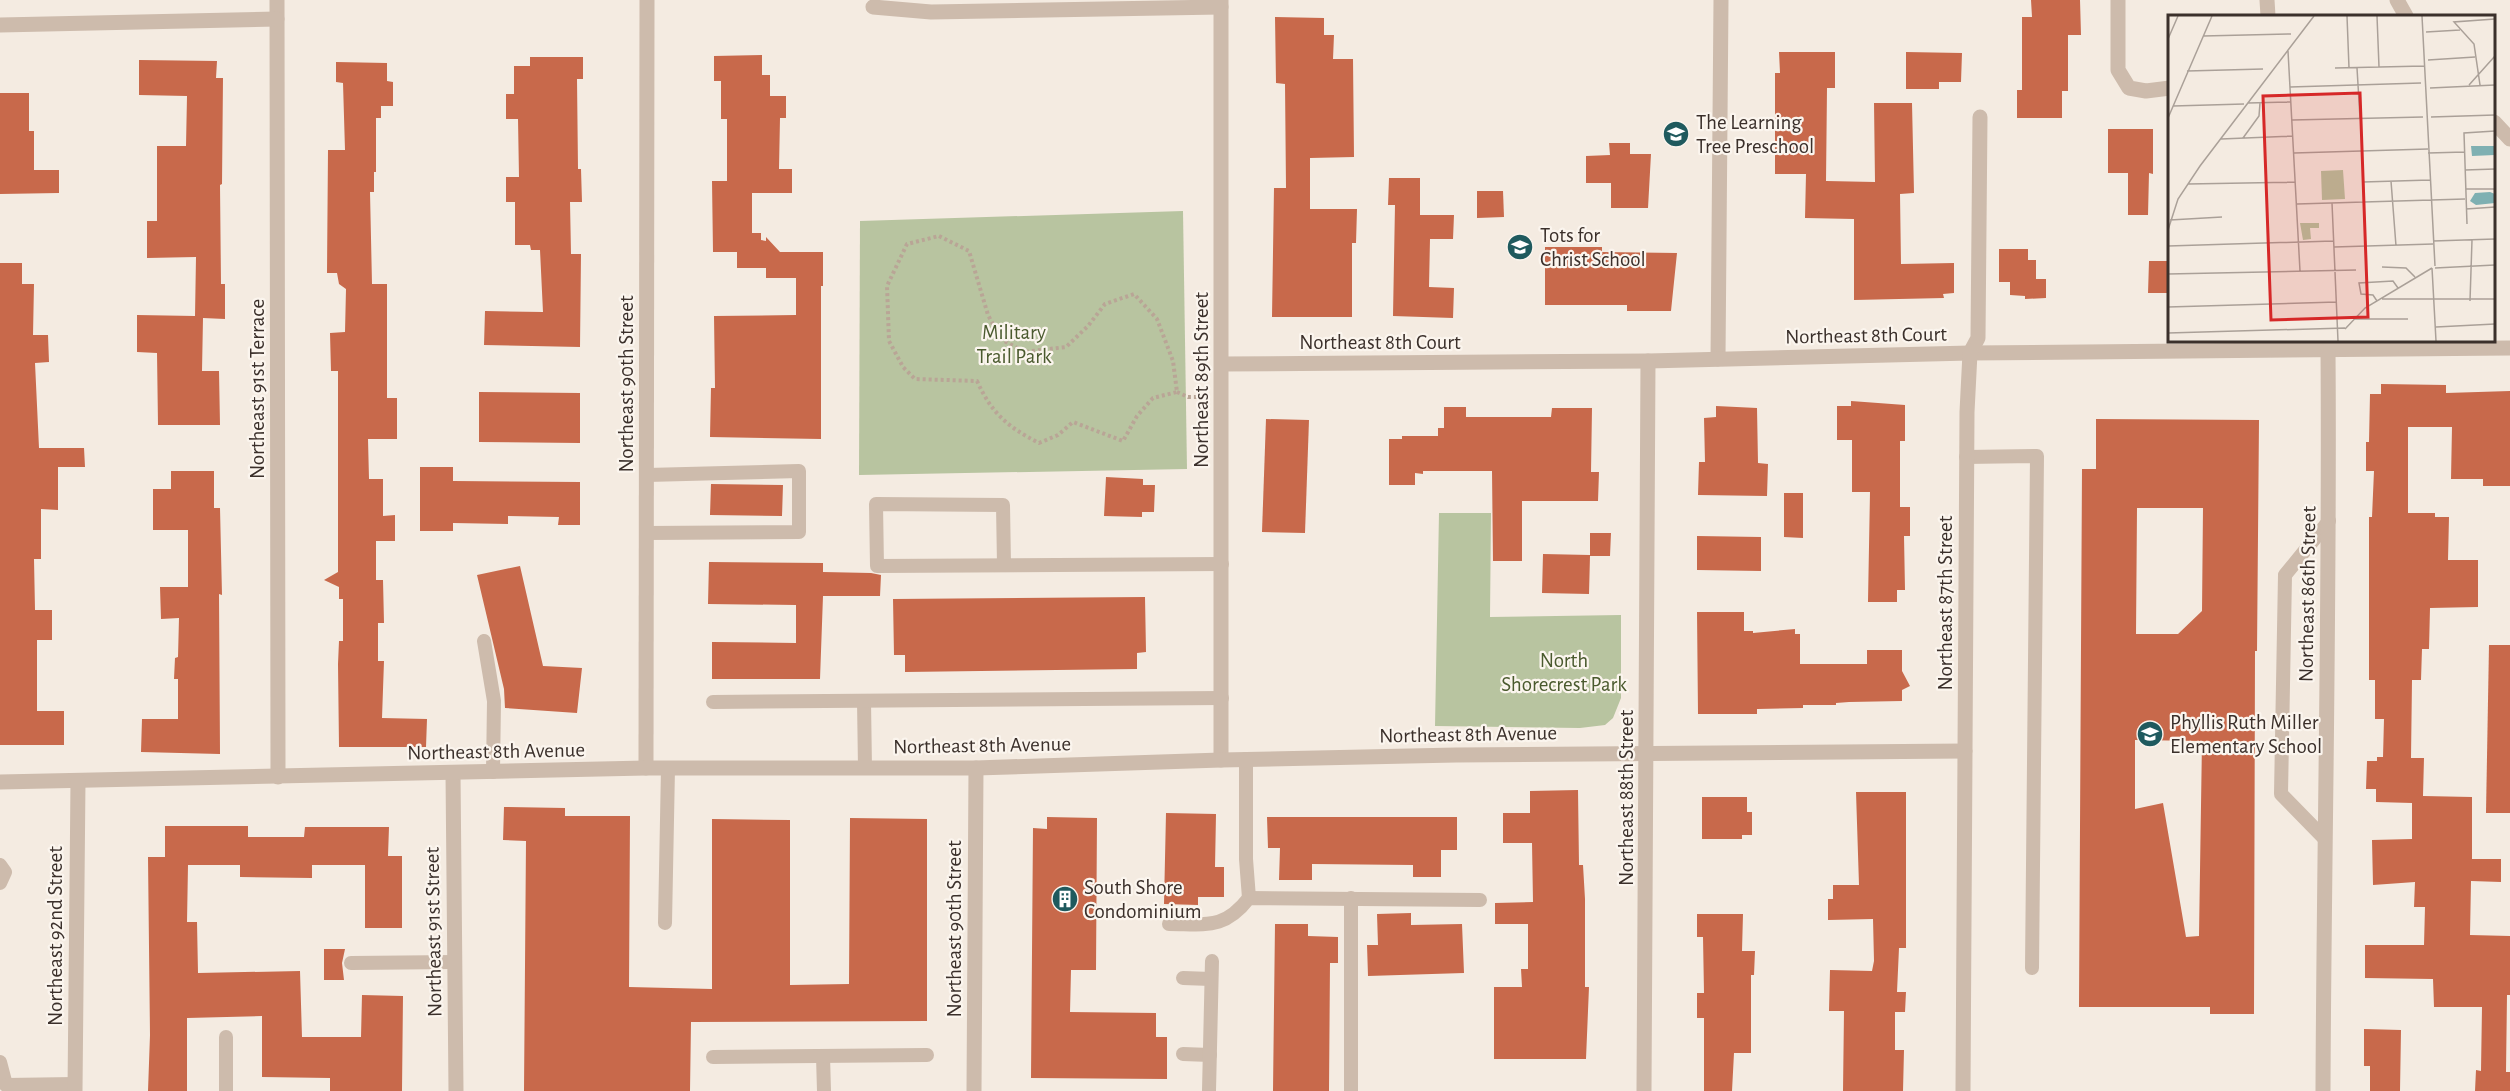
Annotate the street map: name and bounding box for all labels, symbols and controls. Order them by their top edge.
inset map [2168,15,2495,342]
place label: The Learning Tree Preschool [1696,112,1814,157]
school or university icon: The Learning Tree Preschool [1661,119,1691,149]
place label: Tots for Christ School [1540,225,1646,270]
school or university icon: Tots for Christ School [1505,232,1535,262]
street label: Northeast 89th Street [1191,292,1212,468]
street label: Northeast 90th Street [616,295,637,473]
street label: Northeast 91st Terrace [247,299,268,479]
park label: Military Trail Park [976,322,1052,367]
street label: Northeast 8th Court [1785,324,1947,347]
street label: Northeast 8th Court [1299,332,1461,353]
street label: Northeast 86th Street [2295,506,2320,682]
street label: Northeast 87th Street [1935,515,1956,690]
park label: North Shorecrest Park [1501,650,1627,695]
street label: Northeast 88th Street [1616,710,1637,886]
place label: Phyllis Ruth Miller Elementary School [2170,712,2322,757]
school or university icon: Phyllis Ruth Miller Elementary School [2135,719,2165,749]
street label: Northeast 8th Avenue [1379,722,1557,747]
street label: Northeast 8th Avenue [893,733,1071,758]
street label: Northeast 8th Avenue [407,739,585,764]
street label: Northeast 90th Street [944,840,965,1018]
street label: Northeast 92nd Street [45,846,66,1026]
street label: Northeast 91st Street [422,846,445,1017]
place label: South Shore Condominium [1084,877,1202,922]
building icon: South Shore Condominium [1050,884,1080,914]

